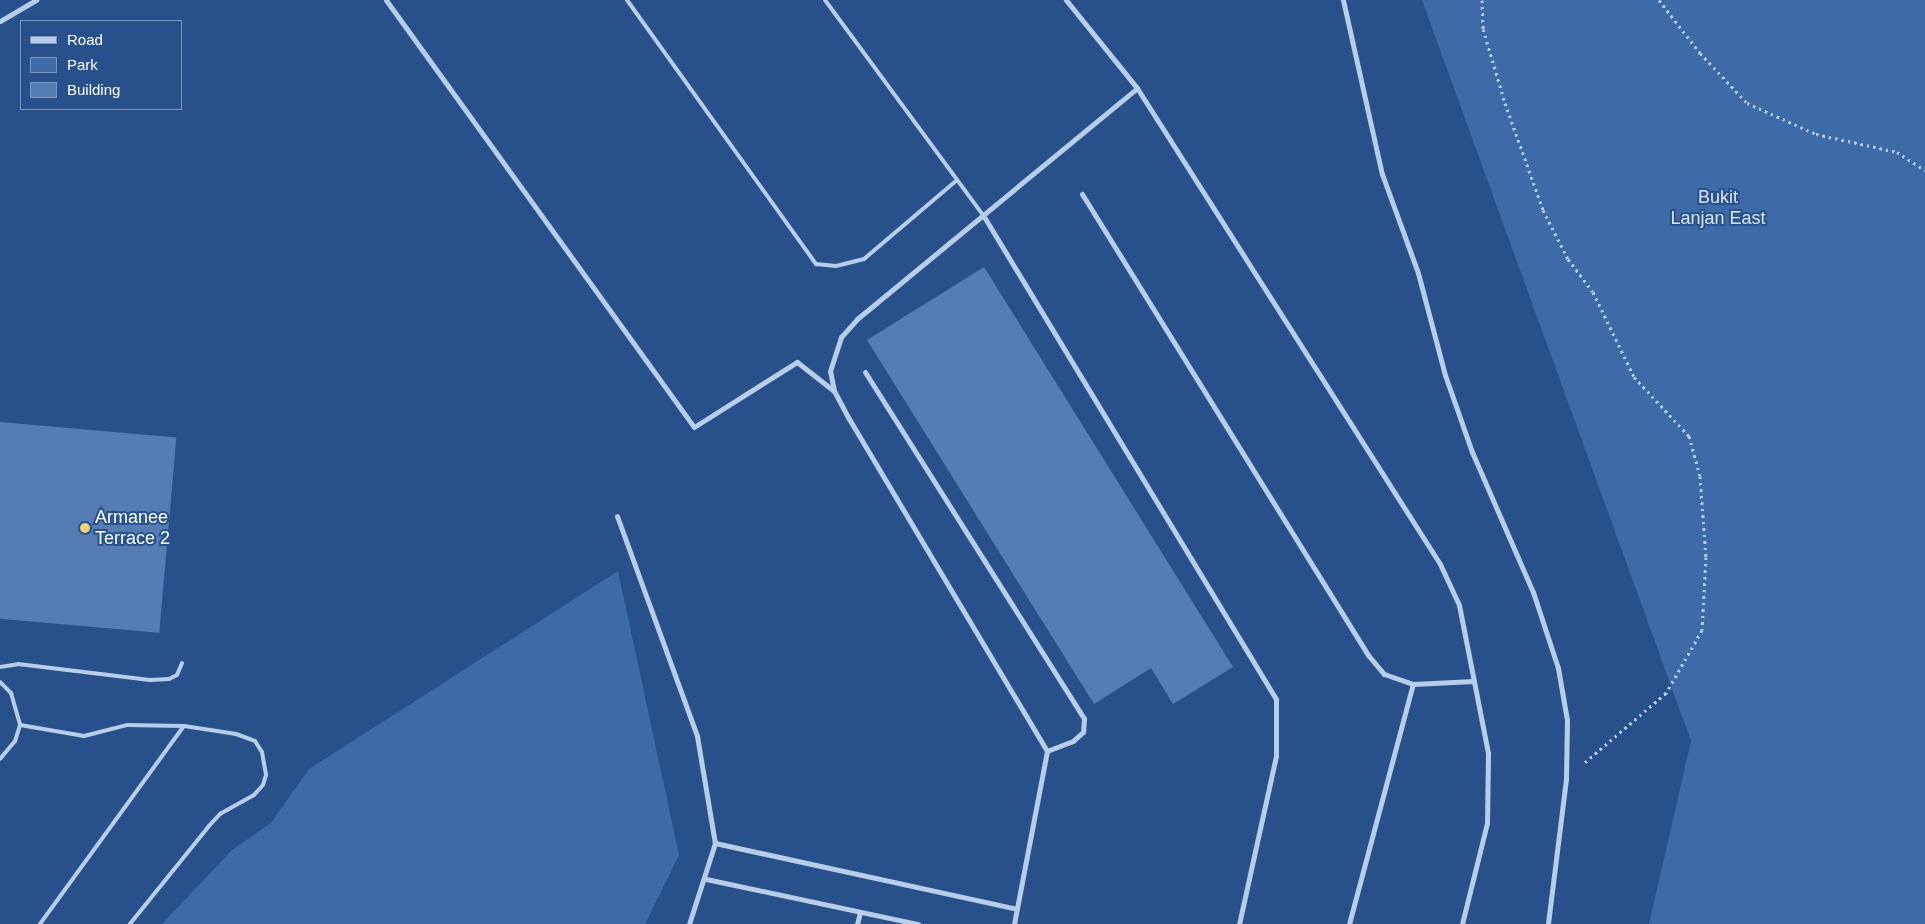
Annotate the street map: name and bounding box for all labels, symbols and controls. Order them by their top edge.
legend [20,20,182,110]
text: Road [67,31,103,48]
text: Park [67,56,98,73]
text: Building [67,81,120,98]
park label: Bukit Lanjan East [1670,187,1766,230]
place label: Armanee Terrace 2 [95,507,170,550]
marker: Armanee Terrace 2 [79,522,91,534]

